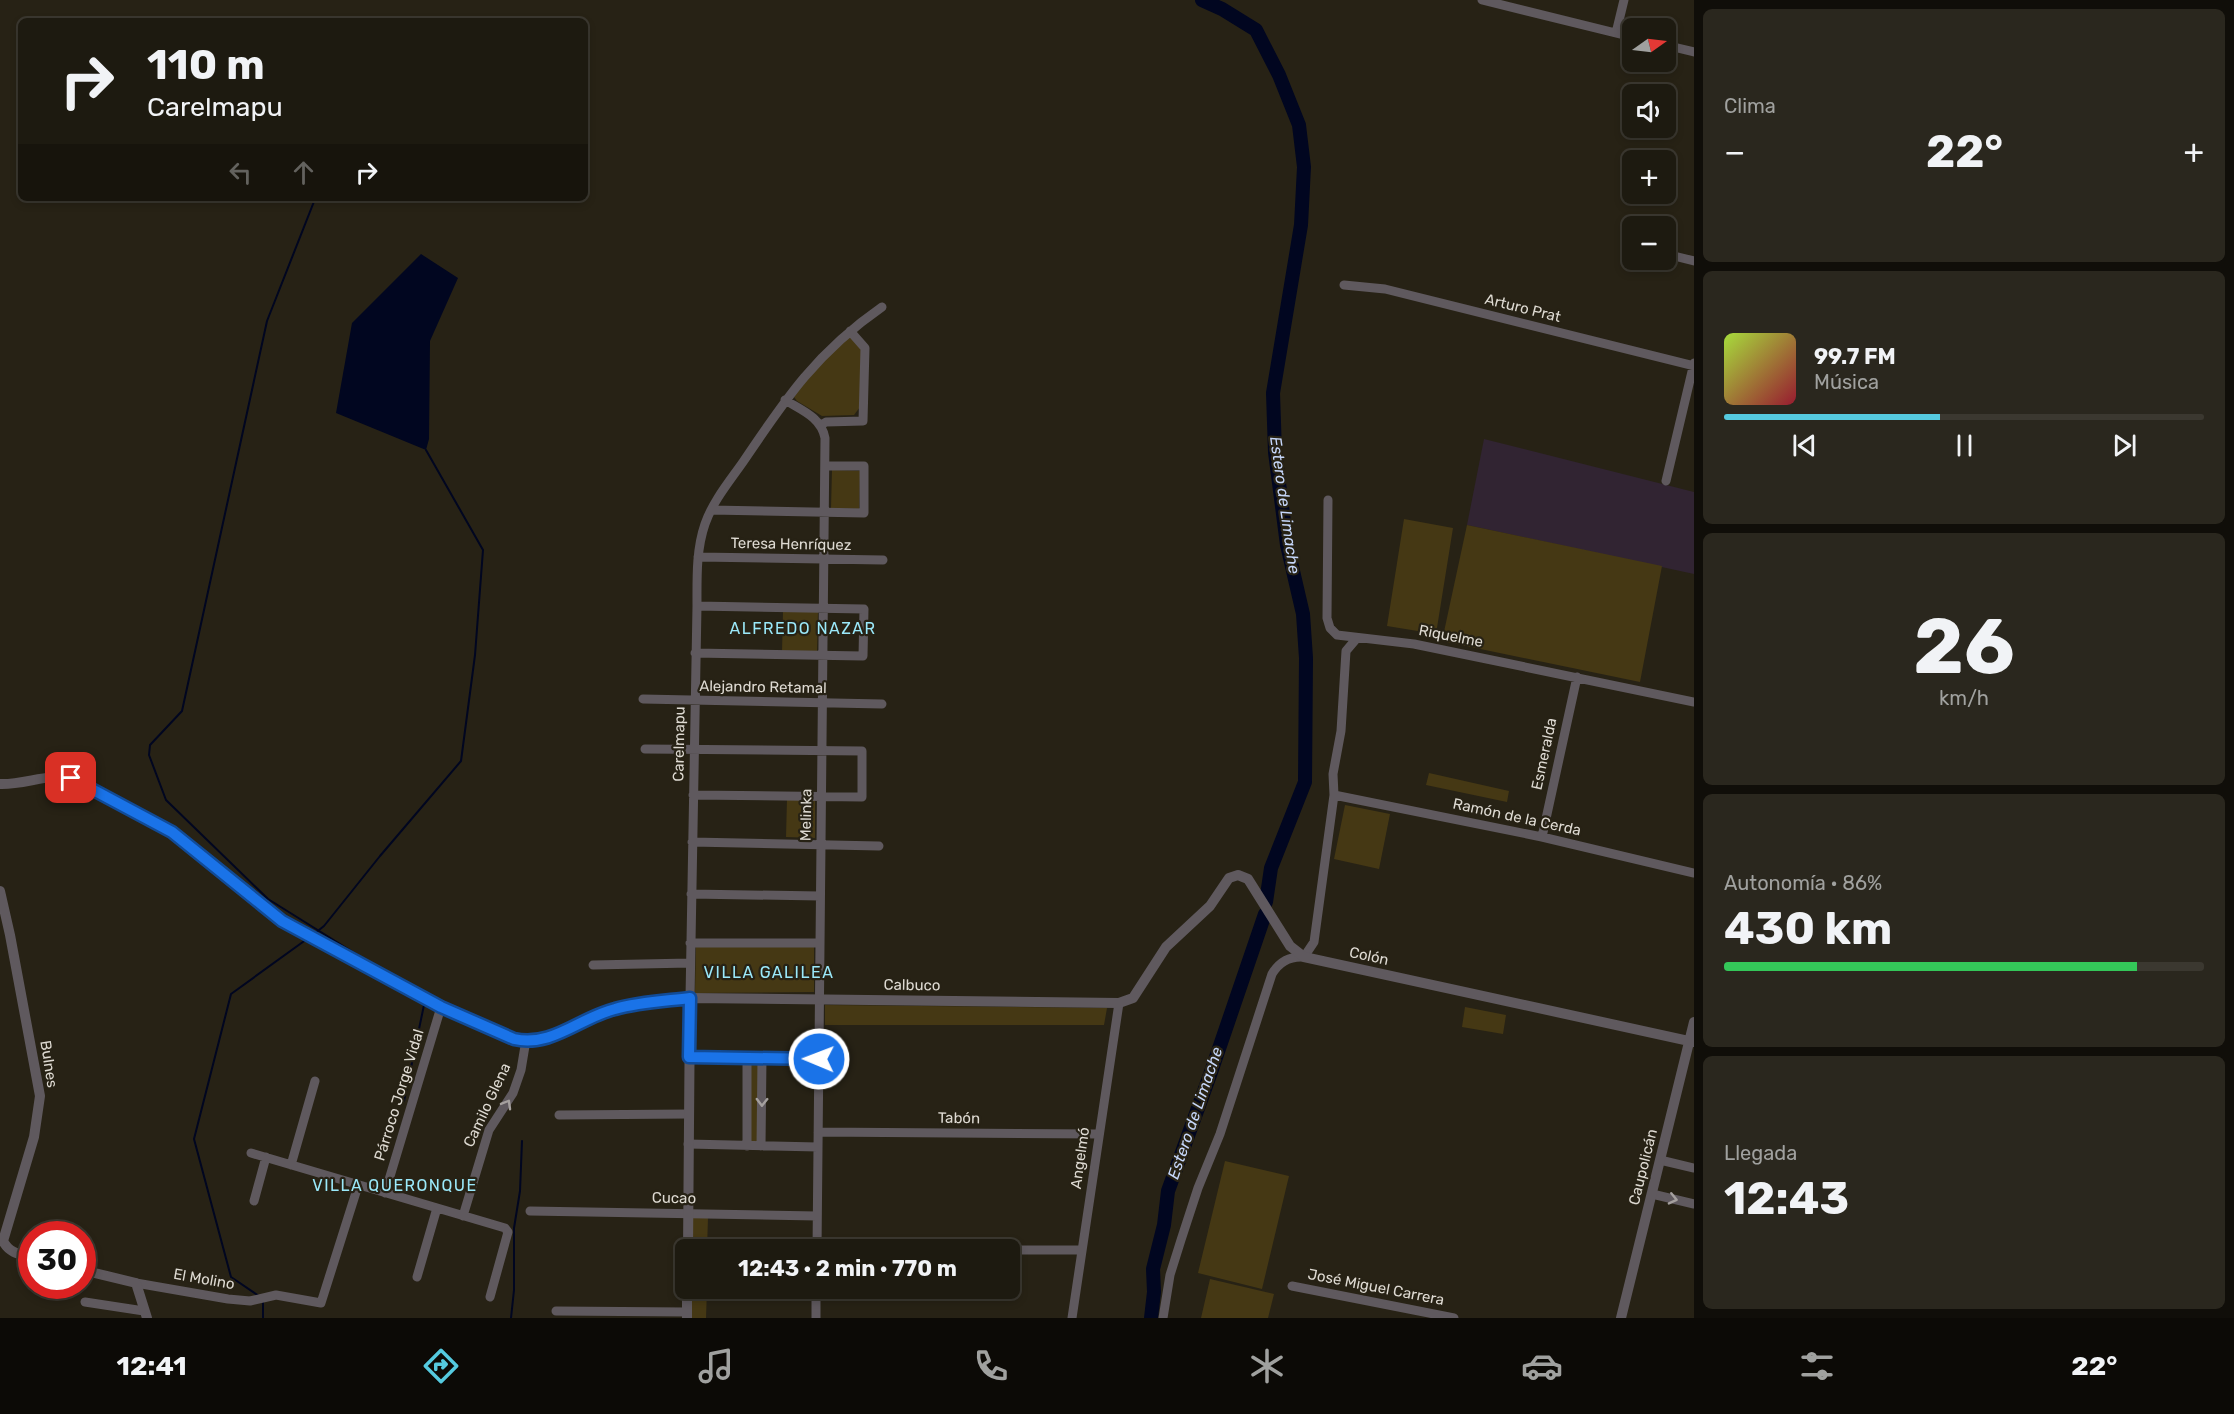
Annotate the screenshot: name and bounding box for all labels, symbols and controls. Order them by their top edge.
north arrow [1622,18,1676,72]
map controls [1622,18,1676,270]
text: 110 m [147,40,265,90]
icon: right [48,42,126,120]
button: sound [1622,84,1676,138]
text: Carelmapu [147,91,283,123]
text: Clima [1724,94,1776,118]
text: 22° [1926,125,2003,178]
text: − [1724,132,1745,171]
text: + [2183,132,2204,171]
button: + [1622,150,1676,204]
icon: left [224,156,257,189]
icon: ahead [287,156,320,189]
icon: right [350,156,383,189]
button: − [1622,216,1676,270]
street label: Arturo Prat [1483,290,1563,326]
text: 99.7 FM [1814,343,1896,370]
text: Música [1814,370,1879,394]
icon: previous [1788,429,1821,462]
icon: pause [1948,429,1981,462]
icon: next [2108,429,2141,462]
water label: Estero de Limache [1266,435,1304,575]
street label: Teresa Henríquez [730,534,852,554]
text: 26 [1913,600,2015,693]
district label: ALFREDO NAZAR [729,619,877,638]
street label: Riquelme [1417,621,1485,651]
street label: Alejandro Retamal [699,677,827,697]
text: km/h [1939,686,1989,710]
street label: Carelmapu [669,706,689,782]
street label: Esmeralda [1528,716,1560,792]
pin [45,752,96,803]
icon: arrive [54,761,87,794]
street label: Melinka [797,789,815,841]
street label: Ramón de la Cerda [1451,795,1583,839]
text: Autonomía · 86% [1724,871,1882,895]
text: 430 km [1724,902,1892,955]
street label: Colón [1348,943,1390,969]
district label: VILLA GALILEA [704,963,834,982]
street label: Calbuco [883,976,941,994]
street label: Párroco Jorge Vidal [370,1027,428,1163]
position arrow [787,1027,851,1091]
street label: Bulnes [36,1039,62,1089]
water label: Estero de Limache [1163,1044,1227,1182]
street label: Camilo Glena [460,1060,514,1150]
one-way arrow [756,1098,768,1107]
one-way arrow [499,1100,511,1110]
street label: Tabón [938,1109,980,1127]
street label: Angelmó [1067,1126,1093,1190]
street label: Caupolicán [1625,1127,1661,1207]
text: Llegada [1724,1141,1797,1165]
text: 12:43 [1724,1172,1849,1225]
district label: VILLA QUERONQUE [312,1176,478,1195]
street label: Cucao [652,1189,696,1207]
one-way arrow [1668,1192,1678,1205]
speed limit sign: 30 [18,1221,96,1299]
text: 12:43 · 2 min · 770 m [738,1255,957,1282]
street label: El Molino [172,1265,236,1293]
street label: José Miguel Carrera [1306,1265,1446,1309]
icon: directions [420,1345,462,1387]
icon: music [695,1345,737,1387]
icon: phone [970,1345,1012,1387]
icon: climate [1246,1345,1288,1387]
icon: car [1521,1345,1563,1387]
icon: filters [1796,1345,1838,1387]
text: 12:41 [117,1350,187,1382]
text: 22° [2071,1350,2117,1382]

